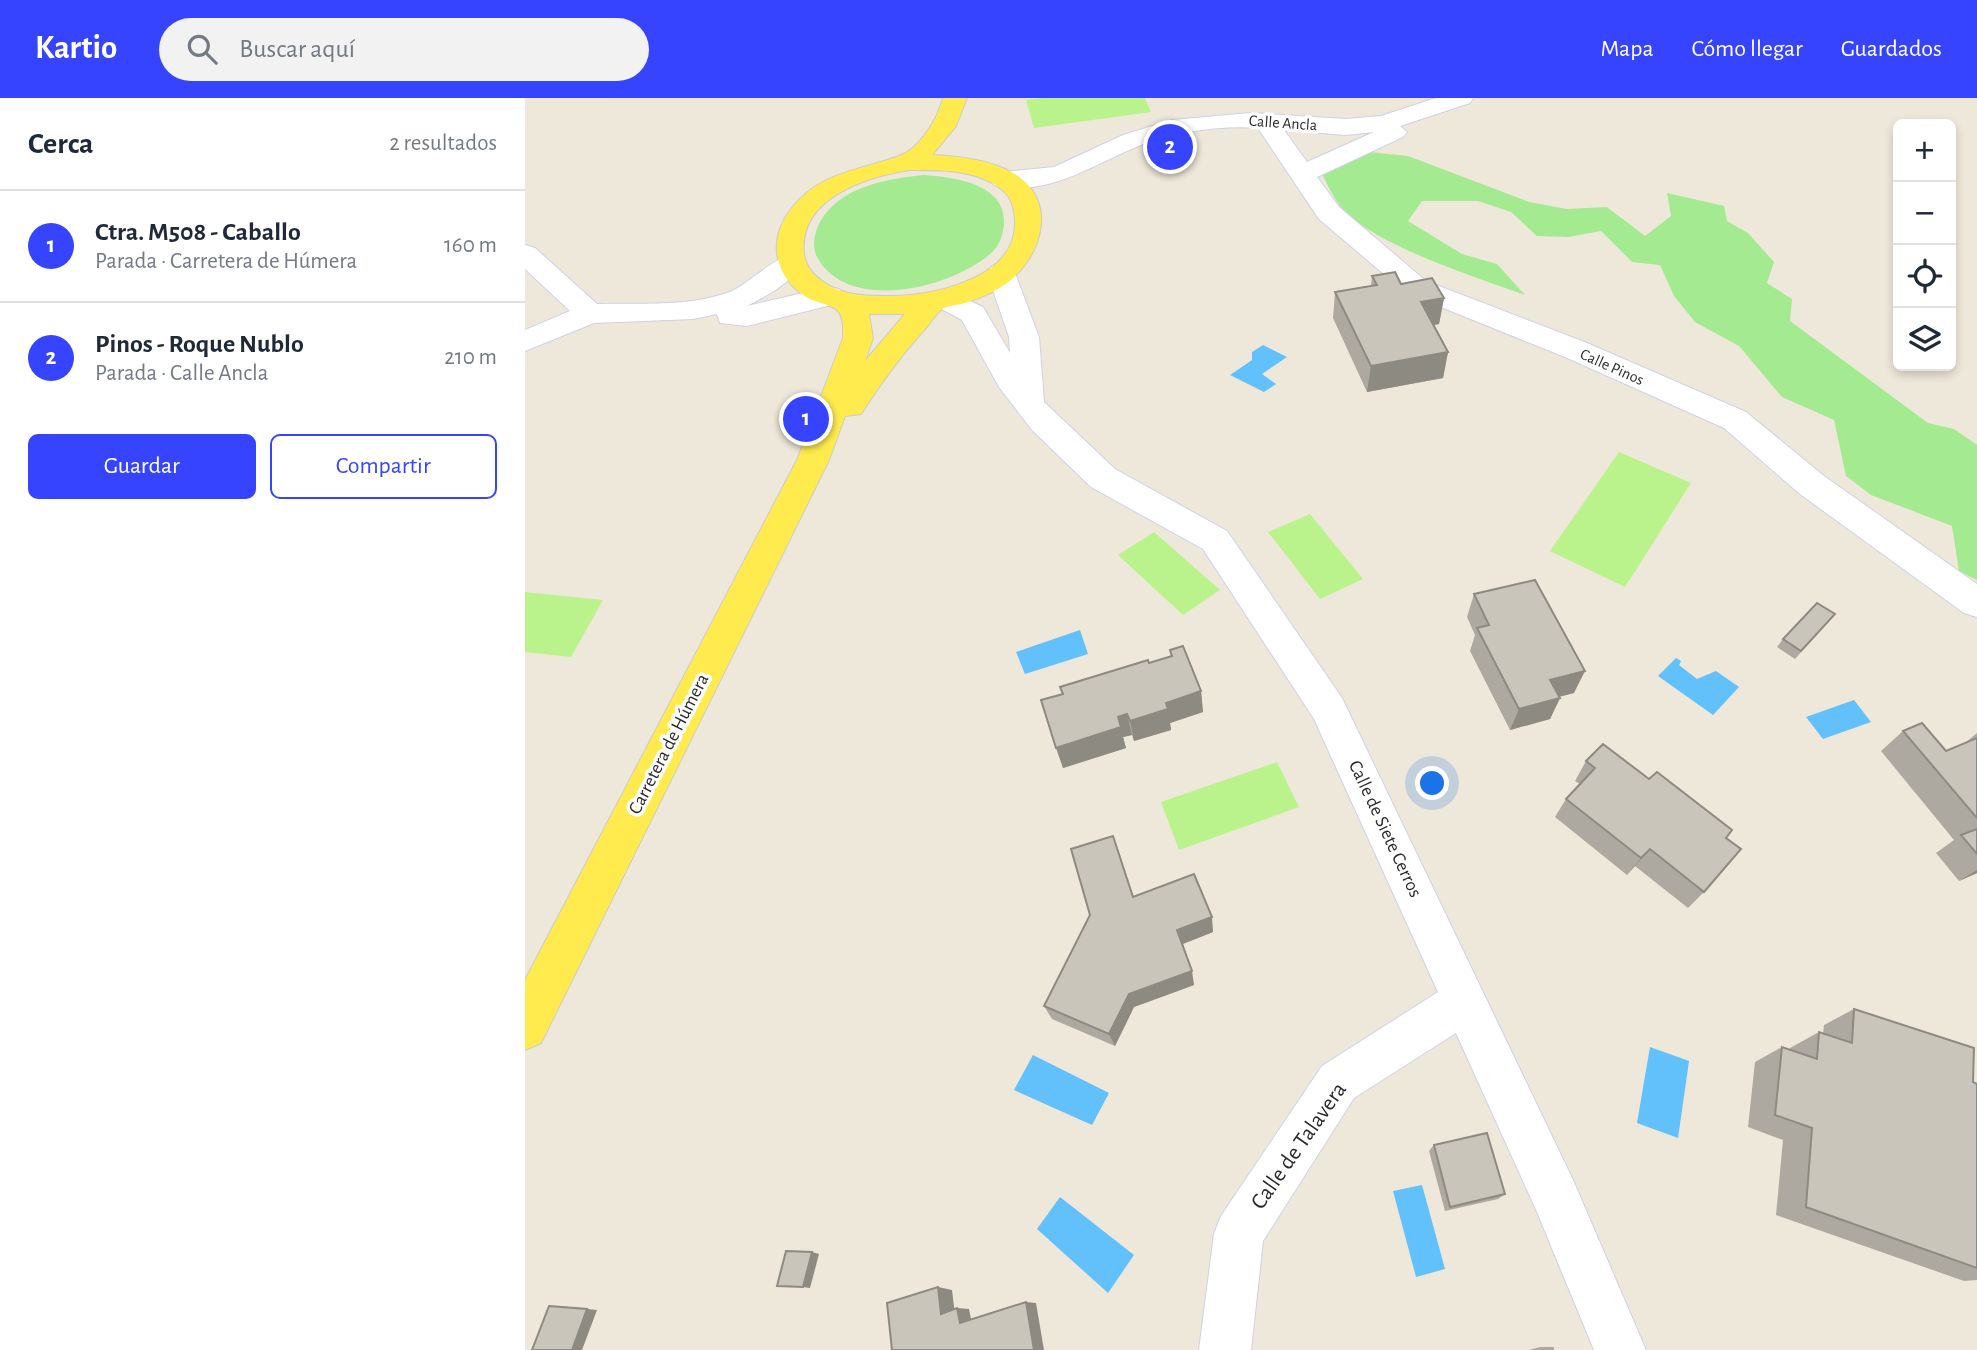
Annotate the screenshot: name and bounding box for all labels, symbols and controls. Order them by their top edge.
search box [159,18,649,81]
icon: search [183,30,221,68]
text: Kartio [35,32,117,65]
text: Buscar aquí [239,36,355,62]
text: Mapa [1600,37,1654,61]
text: Cómo llegar [1692,37,1803,61]
text: Guardados [1841,37,1942,61]
street label: Calle Ancla [1248,113,1318,133]
map controls [1893,119,1956,371]
button: + [1893,119,1956,182]
pin: 2 [1147,121,1193,173]
text: Cerca [28,129,93,159]
text: 2 resultados [389,132,497,155]
button: − [1893,182,1956,245]
text: Ctra. M508 - Caballo [95,219,301,245]
text: 1 [47,234,55,257]
text: 160 m [444,234,497,257]
button: locate [1893,245,1956,308]
text: Parada · Carretera de Húmera [95,250,357,273]
button: layers [1893,308,1956,371]
text: Pinos - Roque Nublo [95,331,304,357]
text: 2 [46,346,56,369]
text: 210 m [444,346,497,369]
street label: Calle Pinos [1578,346,1646,388]
text: Parada · Calle Ancla [95,362,268,385]
pin: 1 [783,393,829,445]
button: Guardar [28,434,256,499]
button: Compartir [270,434,497,499]
street label: Carretera de Húmera [625,671,713,817]
street label: Calle de Siete Cerros [1345,758,1425,900]
your location [1415,766,1449,800]
street label: Calle de Talavera [1247,1078,1351,1214]

